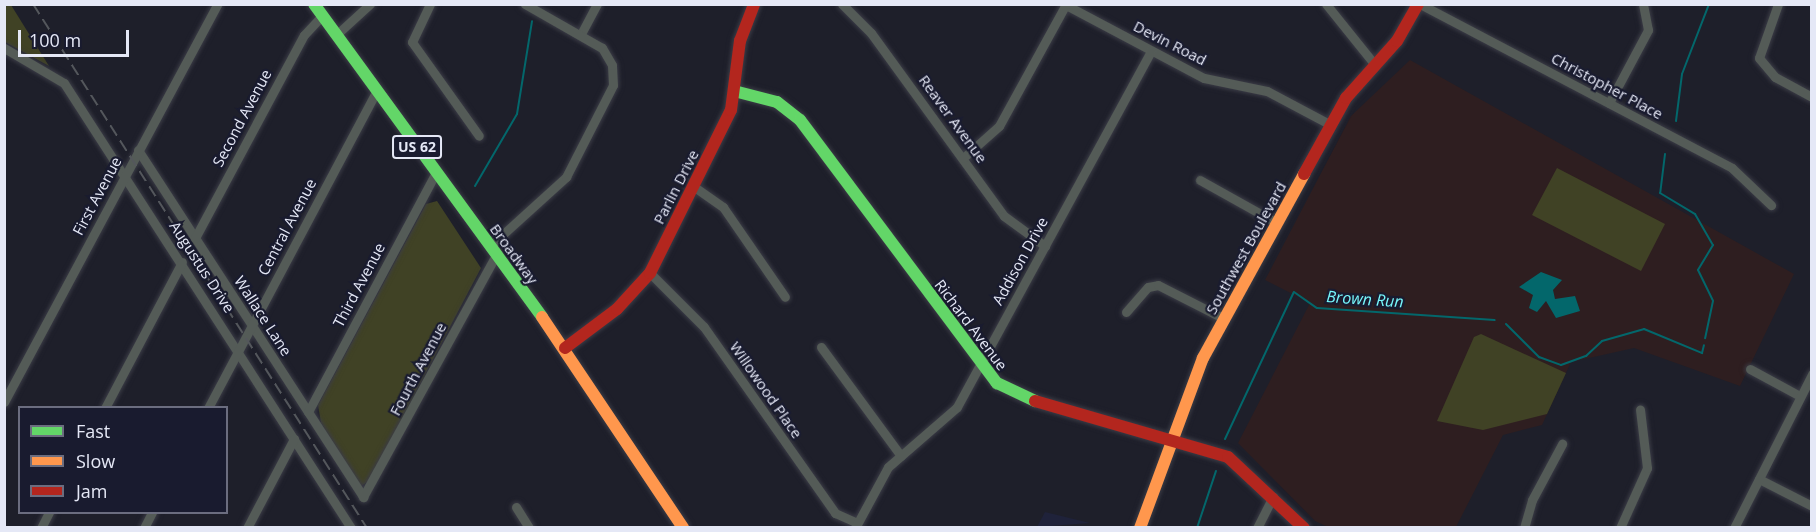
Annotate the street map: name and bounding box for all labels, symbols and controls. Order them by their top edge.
street label: Devin Road [1131,17,1209,69]
scale bar [21,18,132,56]
text: 100 m [29,28,81,52]
street label: Christopher Place [1548,49,1666,123]
street label: Second Avenue [209,66,275,170]
street label: Reaver Avenue [915,72,991,166]
road number: US 62 [392,136,442,158]
street label: Parlin Drive [650,147,702,227]
street label: First Avenue [69,154,125,238]
street label: Central Avenue [254,176,320,278]
street label: Southwest Boulevard [1202,179,1290,317]
street label: Addison Drive [988,214,1052,308]
street label: Augustus Drive [166,218,238,316]
street label: Broadway [486,220,542,288]
street label: Third Avenue [329,240,389,330]
street label: Wallace Lane [231,273,295,359]
street label: Richard Avenue [931,276,1011,374]
water label: Brown Run [1326,287,1404,311]
street label: Fourth Avenue [386,319,450,419]
street label: Willowood Place [726,338,806,442]
legend [18,406,228,514]
text: Fast [76,419,110,443]
text: Slow [76,449,115,473]
text: Jam [76,479,108,503]

